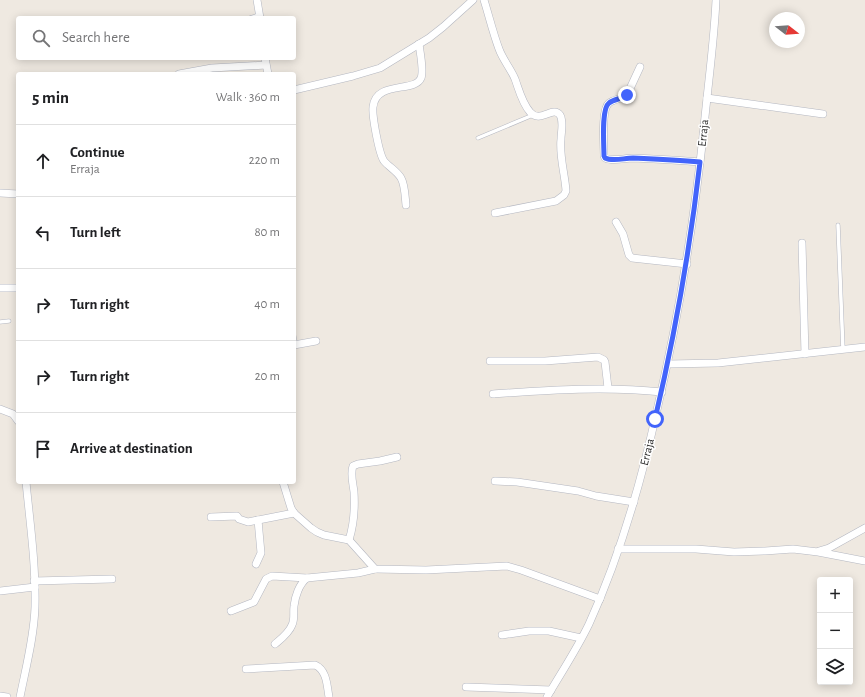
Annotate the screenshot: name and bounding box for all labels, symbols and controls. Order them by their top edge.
north arrow [769,12,805,48]
search box [16,16,296,60]
icon: search [30,27,52,49]
text: Search here [62,30,130,45]
route end [618,86,636,104]
text: 5 min [32,89,69,106]
text: Walk · 360 m [216,91,280,104]
street label: Erraja [696,118,711,147]
text: Continue [70,145,125,160]
icon: ahead [32,150,54,172]
text: 220 m [249,154,280,167]
text: Erraja [70,163,100,176]
icon: left [32,222,54,244]
text: Turn left [70,225,121,240]
text: 80 m [254,226,280,239]
icon: right [32,294,54,316]
text: Turn right [70,297,129,312]
text: 40 m [254,298,280,311]
icon: right [32,366,54,388]
text: Turn right [70,369,129,384]
text: 20 m [255,370,280,383]
route start [646,410,664,428]
street label: Erraja [638,437,657,467]
icon: arrive [32,438,54,460]
text: Arrive at destination [70,441,193,456]
map controls [817,577,853,685]
button: + [817,577,853,613]
button: − [817,613,853,649]
button: layers [817,649,853,685]

